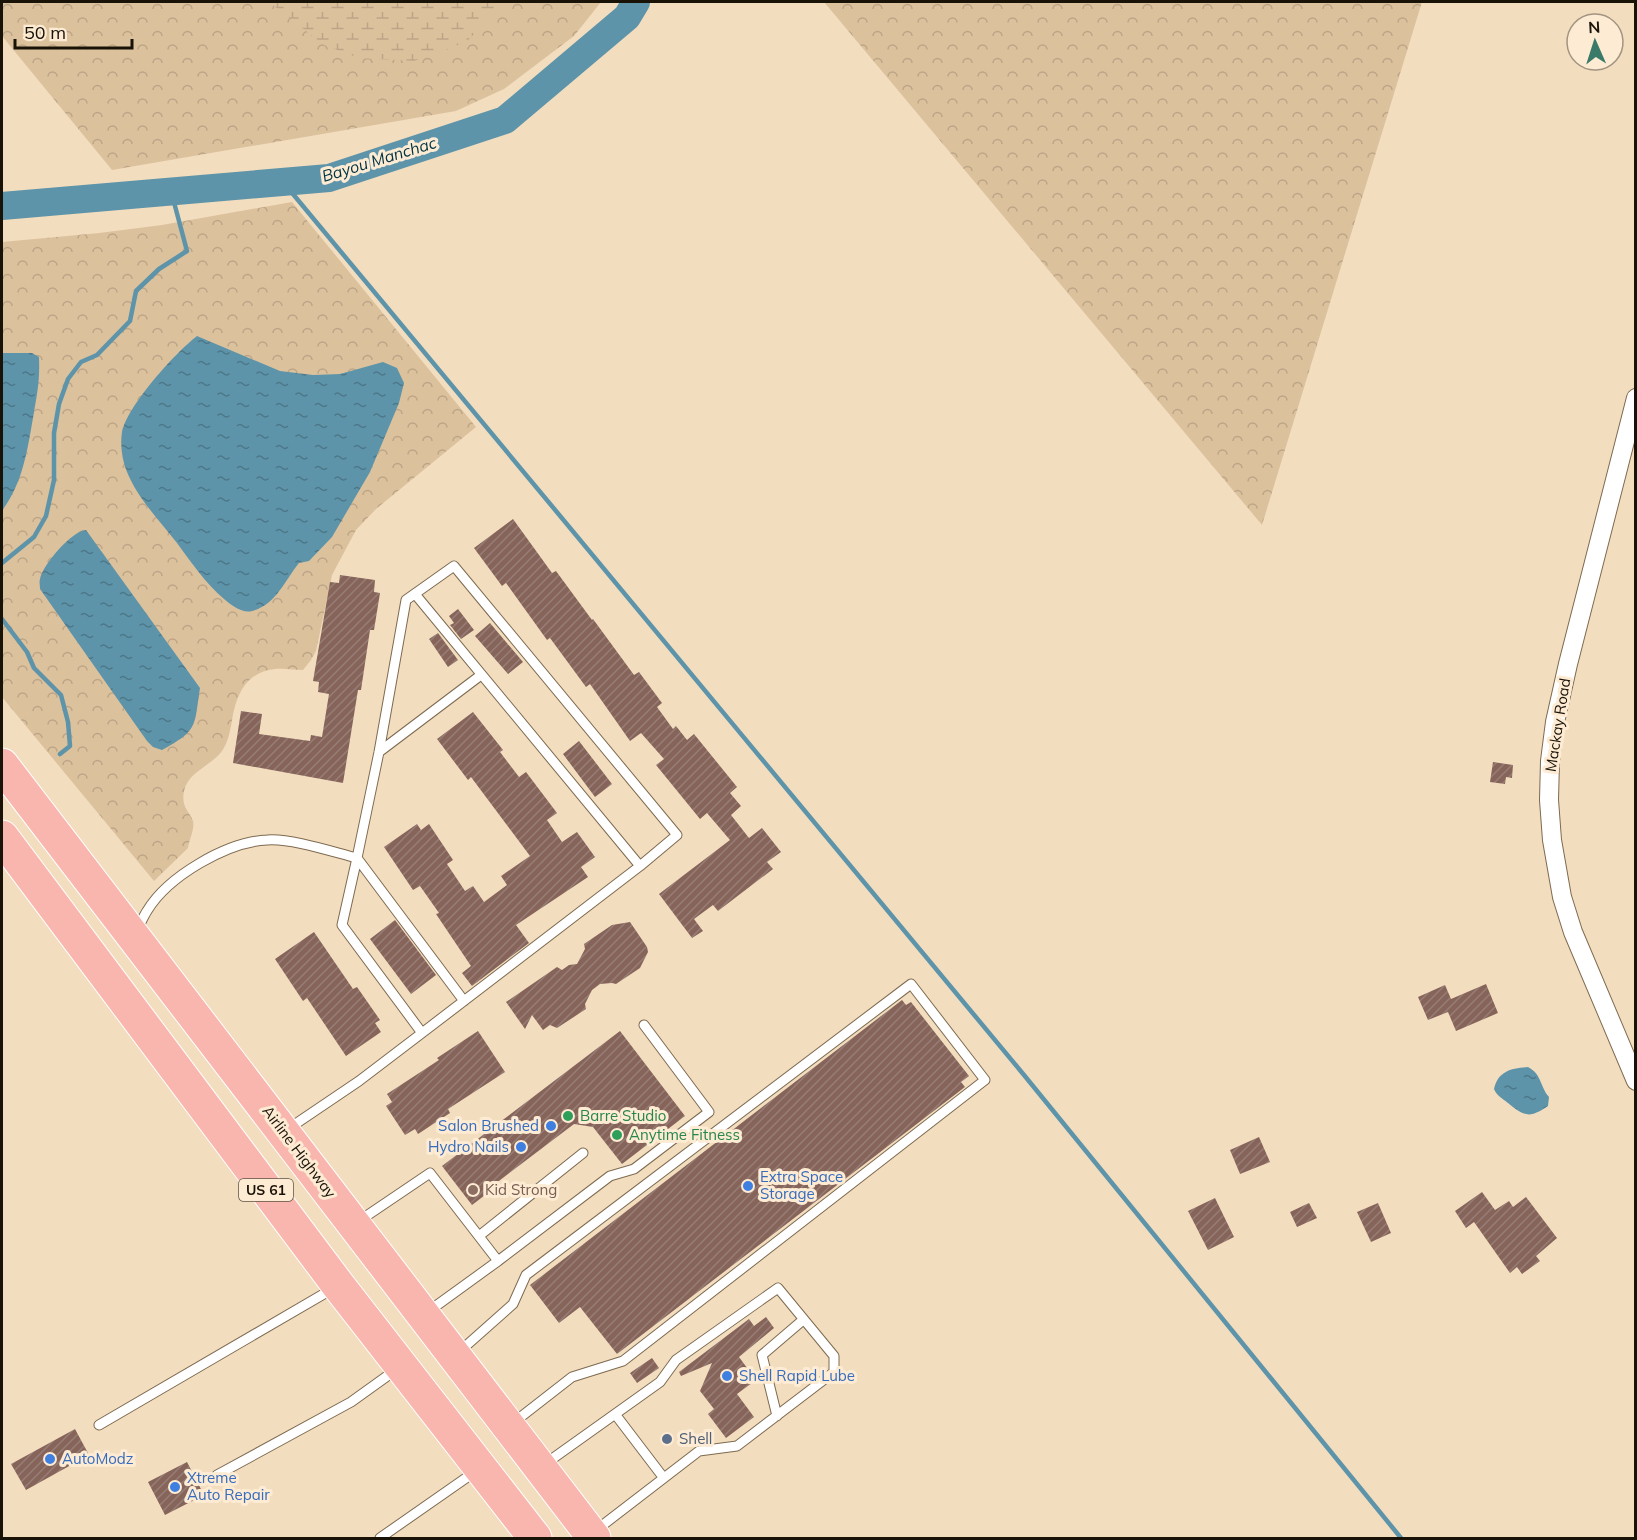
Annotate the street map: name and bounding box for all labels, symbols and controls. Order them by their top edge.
scale bar [15,12,132,50]
north arrow [1565,12,1625,72]
text: N [1588,17,1601,37]
text: 50 m [24,21,66,44]
water label: Bayou Manchac [319,132,439,186]
street label: Mackay Road [1541,677,1574,773]
street label: Airline Highway [259,1102,340,1202]
place label: Barre Studio [580,1106,666,1125]
marker: Barre Studio [561,1109,575,1123]
place label: Salon Brushed [438,1116,539,1135]
marker: Salon Brushed [544,1119,558,1133]
place label: Anytime Fitness [629,1125,740,1144]
marker: Anytime Fitness [610,1128,624,1142]
place label: Hydro Nails [428,1137,509,1156]
marker: Hydro Nails [514,1140,528,1154]
place label: Extra Space Storage [760,1167,843,1203]
road number: US 61 [239,1179,293,1201]
marker: Extra Space Storage [741,1179,755,1193]
place label: Kid Strong [485,1180,557,1199]
marker: Kid Strong [466,1183,480,1197]
place label: Shell Rapid Lube [739,1366,855,1385]
marker: Shell Rapid Lube [720,1369,734,1383]
place label: Shell [679,1429,712,1448]
marker: Shell [660,1432,674,1446]
place label: AutoModz [62,1449,134,1468]
marker: AutoModz [43,1452,57,1466]
place label: Xtreme Auto Repair [187,1468,270,1504]
marker: Xtreme Auto Repair [168,1480,182,1494]

